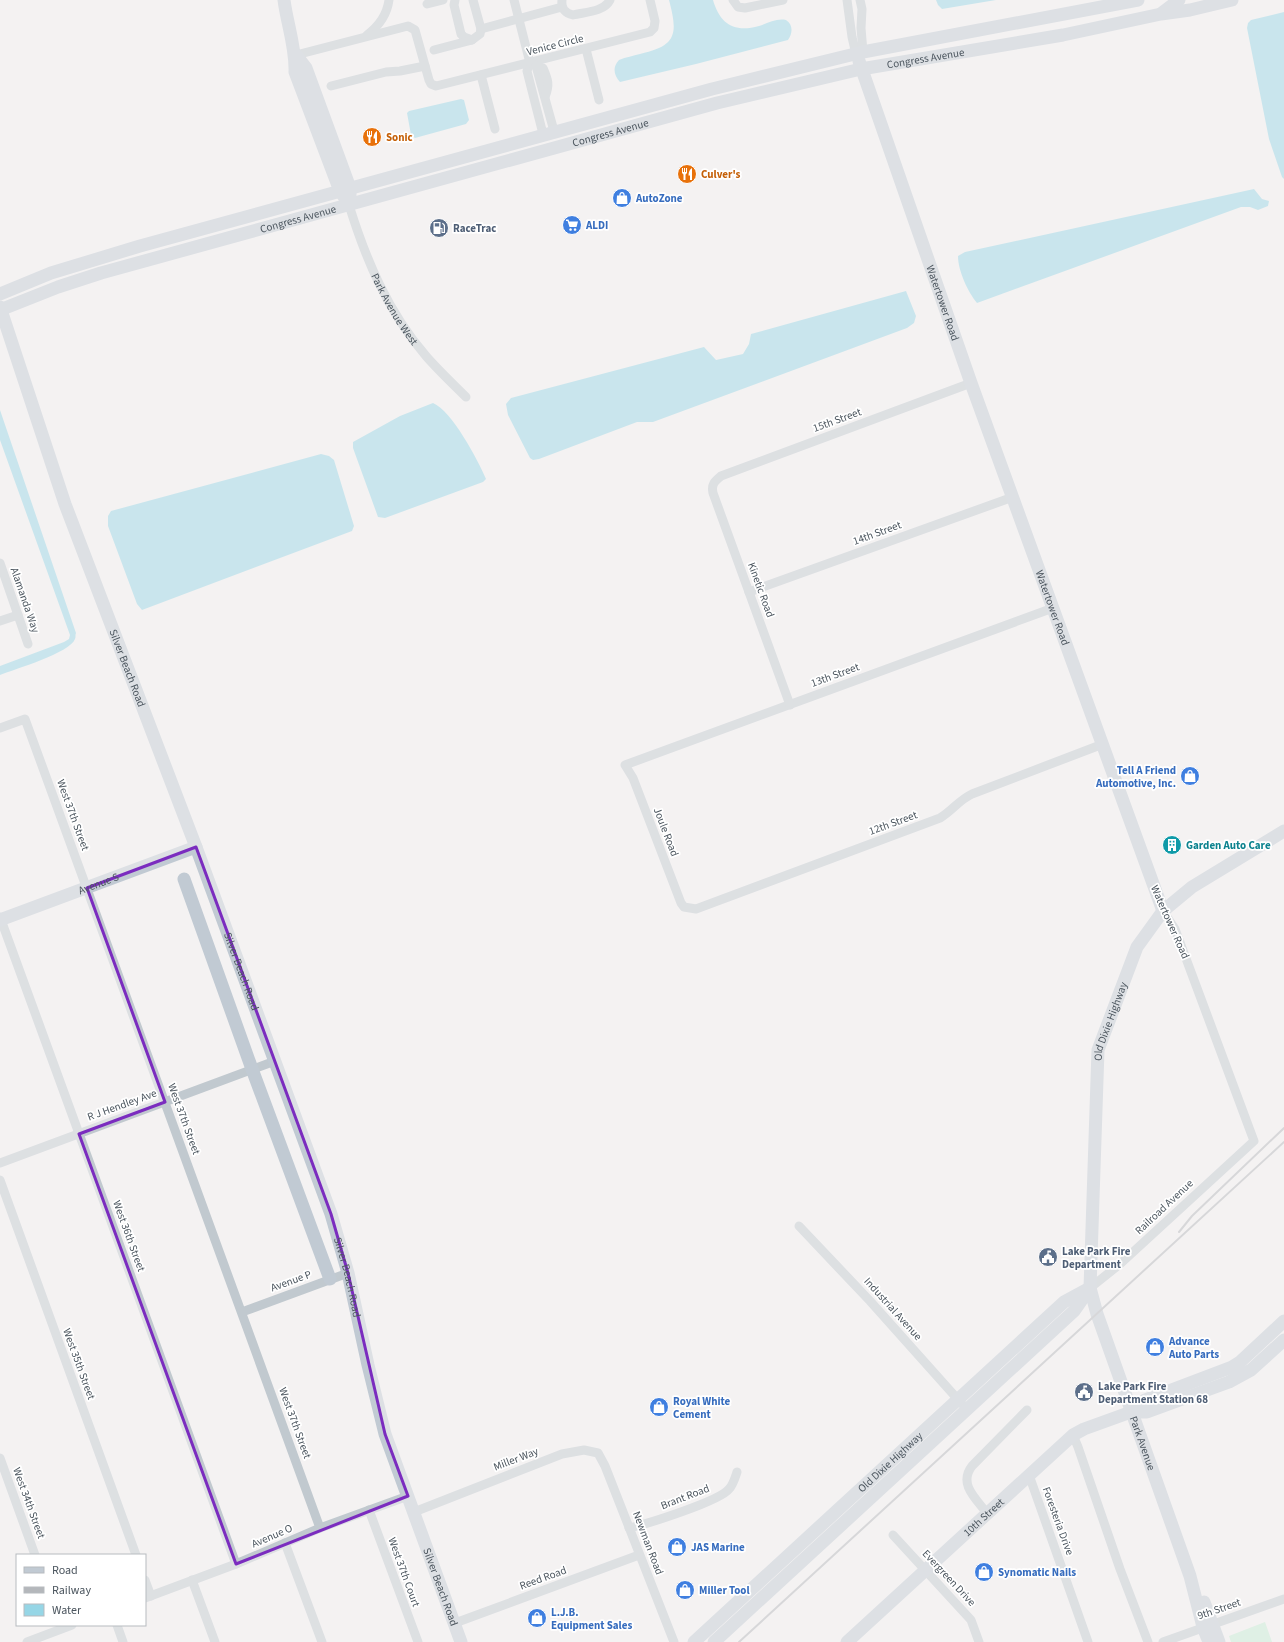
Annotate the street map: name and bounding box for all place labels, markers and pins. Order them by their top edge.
restaurant icon: Sonic [361,126,383,148]
place label: Sonic [386,130,413,145]
restaurant icon: Culver's [676,163,698,185]
place label: Culver's [701,167,741,182]
shop icon: AutoZone [611,187,633,209]
place label: AutoZone [635,191,683,206]
supermarket icon: ALDI [561,214,583,236]
fuel station icon: RaceTrac [428,217,450,239]
place label: ALDI [585,218,608,233]
place label: RaceTrac [453,221,496,236]
place label: Tell A Friend Automotive, Inc. [1095,763,1176,791]
shop icon: Tell A Friend Automotive, Inc. [1179,765,1201,787]
building icon: Garden Auto Care [1161,834,1183,856]
place label: Garden Auto Care [1186,838,1271,853]
place label: Lake Park Fire Department [1062,1244,1131,1272]
public building icon: Lake Park Fire Department [1037,1246,1059,1268]
place label: Advance Auto Parts [1168,1334,1219,1362]
shop icon: Advance Auto Parts [1144,1336,1166,1358]
place label: Lake Park Fire Department Station 68 [1098,1379,1208,1407]
public building icon: Lake Park Fire Department Station 68 [1073,1381,1095,1403]
place label: Royal White Cement [673,1394,731,1422]
shop icon: Royal White Cement [648,1396,670,1418]
shop icon: JAS Marine [666,1536,688,1558]
place label: JAS Marine [691,1540,745,1555]
shop icon: Synomatic Nails [973,1561,995,1583]
place label: Synomatic Nails [998,1565,1076,1580]
shop icon: Miller Tool [674,1579,696,1601]
place label: Miller Tool [699,1583,750,1598]
place label: L.J.B. Equipment Sales [551,1605,632,1633]
shop icon: L.J.B. Equipment Sales [526,1607,548,1629]

